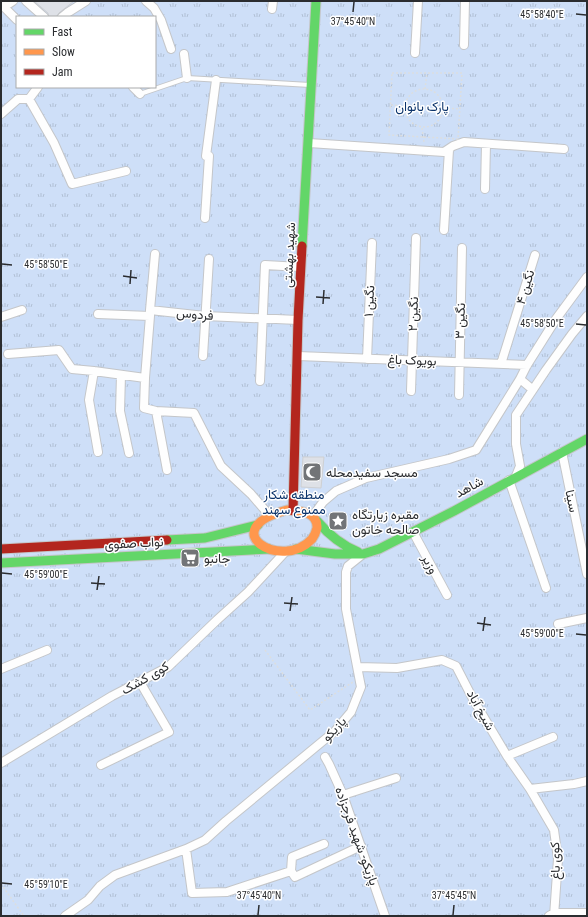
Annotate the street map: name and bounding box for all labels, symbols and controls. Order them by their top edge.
text: 45°58'40"E [520,9,564,20]
legend [16,16,156,88]
text: 37°45'40"N [331,16,375,27]
text: Fast [52,25,73,39]
text: Slow [52,45,75,59]
text: Jam [52,65,73,79]
park label: پارک بانوان [395,99,449,116]
street label: شهید بهشتی [280,222,299,288]
text: 45°58'50"E [24,259,68,270]
street label: نگین ۴ [513,268,538,306]
street label: نگین ۱ [361,285,378,317]
street label: نگین ۲ [405,296,422,332]
street label: نگین ۳ [452,302,469,340]
street label: فردوس [176,305,214,324]
text: 45°58'50"E [520,318,564,329]
street label: بویوک باغ [387,352,437,370]
mosque icon: مسجد سفیدمحله [301,461,323,483]
place label: مسجد سفیدمحله [326,465,418,480]
street label: شاهد [452,473,486,501]
park label: منطقه شکار ممنوع سهند [262,487,326,519]
street label: سینا [562,488,582,514]
place label: مقبره زیارتگاه صالحه خاتون [352,507,419,538]
place icon: مقبره زیارتگاه صالحه خاتون [327,510,349,532]
street label: نواب صفوی [104,534,164,553]
supermarket icon: جانبو [179,547,201,569]
place label: جانبو [204,551,230,567]
street label: وزیر [417,551,441,577]
text: 45°59'00"E [24,569,68,580]
text: 45°59'00"E [520,628,564,639]
street label: کوی کشک [118,658,172,699]
street label: شیخ آباد [462,687,498,734]
street label: پازیکو [319,714,351,746]
street label: پازیکو- شهید فرجزاده [330,785,382,888]
street label: کوی باغ [547,841,565,880]
text: 45°59'10"E [24,879,68,890]
text: 37°45'40"N [237,890,281,901]
text: 37°45'45"N [432,890,476,901]

